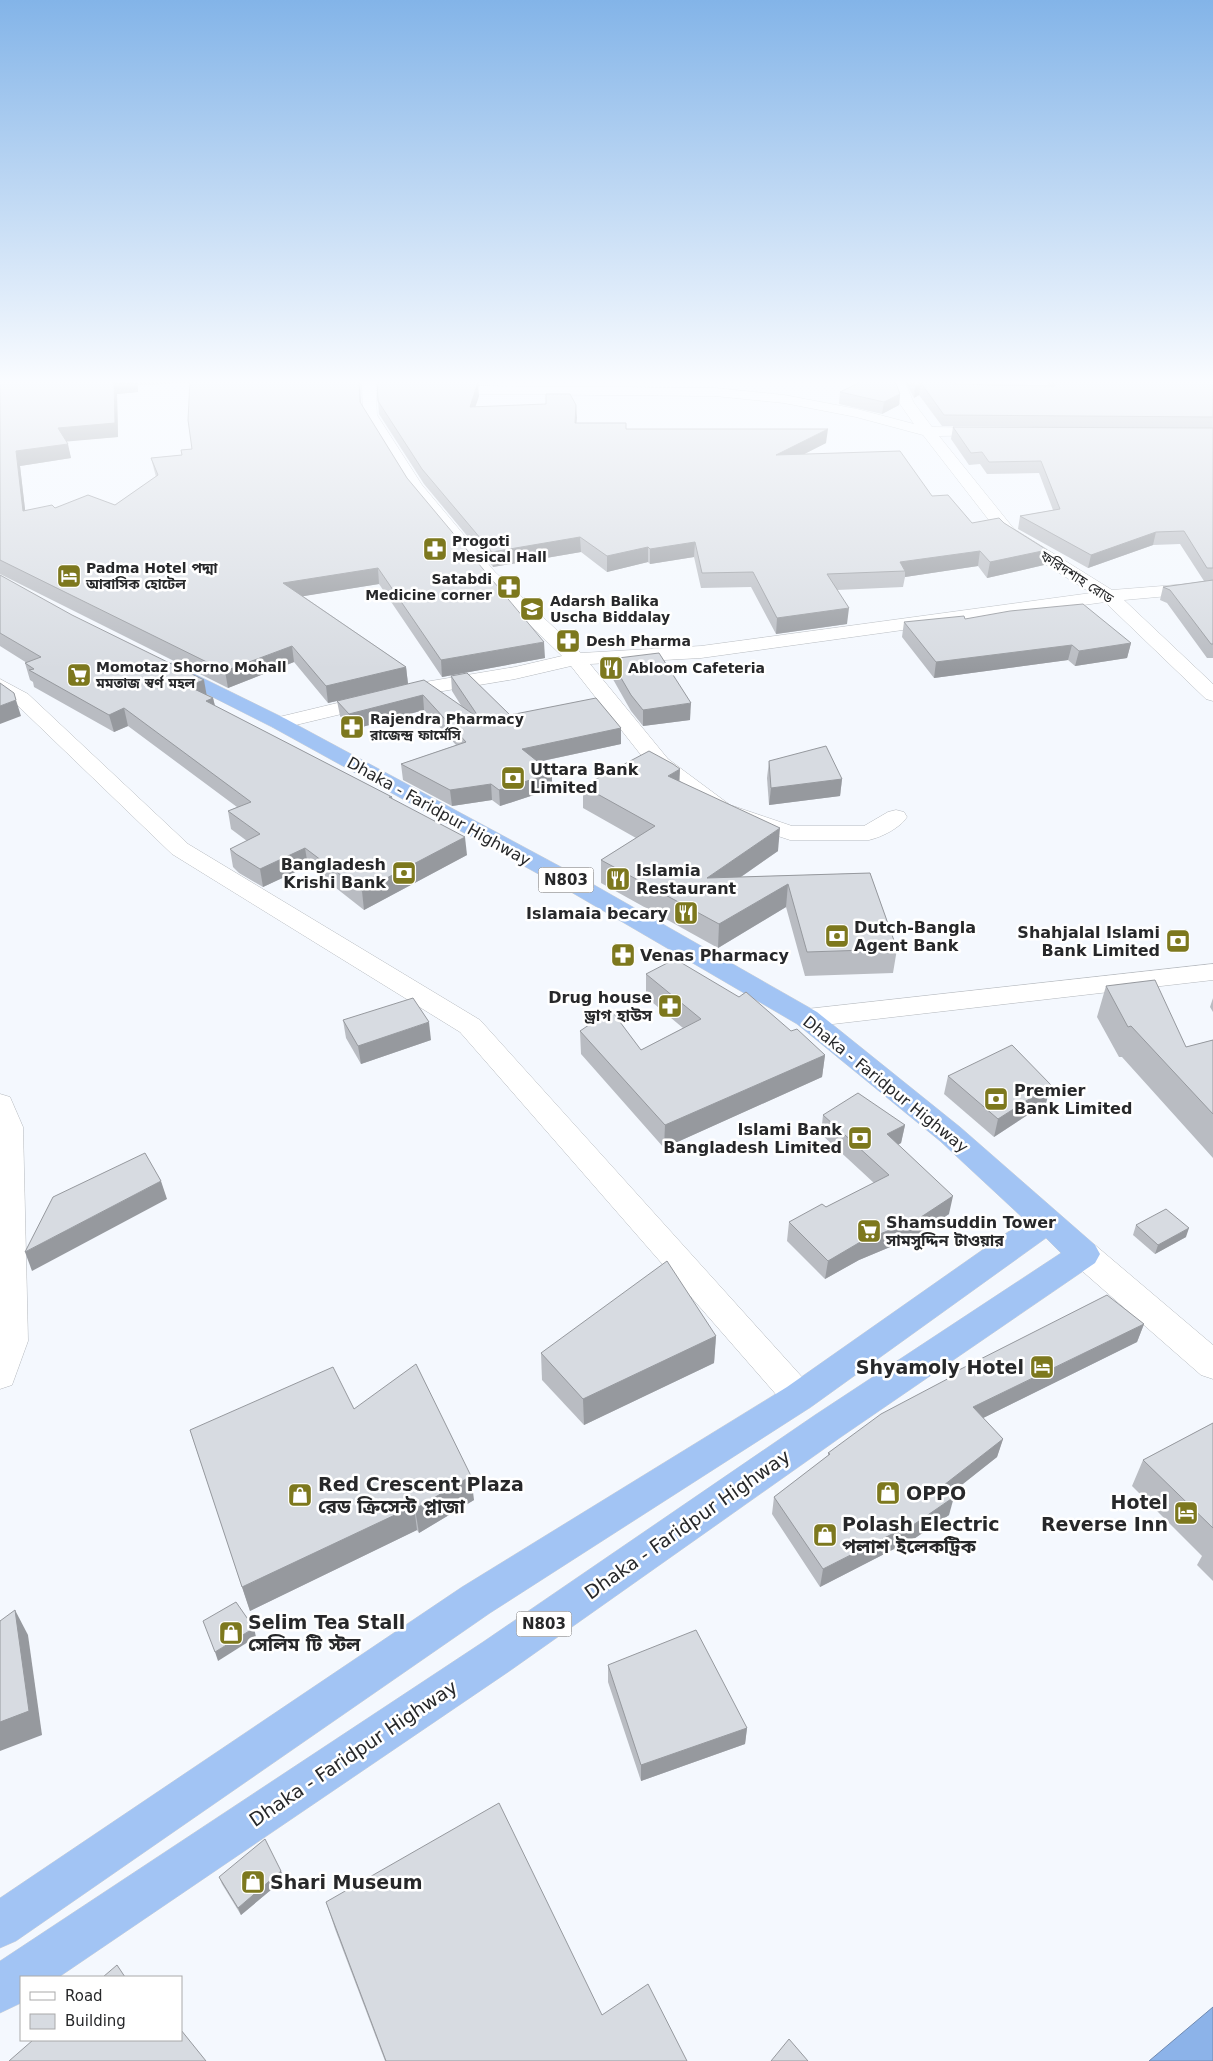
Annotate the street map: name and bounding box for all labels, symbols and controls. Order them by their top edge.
place label: Progoti Mesical Hall [452,533,547,565]
pharmacy icon: Progoti Mesical Hall [422,536,448,562]
street label: ফরিদশাহ রোড [1037,547,1117,607]
place label: Padma Hotel পদ্মা আবাসিক হোটেল [85,560,218,592]
hotel icon: Padma Hotel পদ্মা আবাসিক হোটেল [56,563,82,589]
place label: Satabdi Medicine corner [365,571,492,603]
pharmacy icon: Satabdi Medicine corner [496,574,522,600]
place label: Adarsh Balika Uscha Biddalay [550,593,670,625]
school or university icon: Adarsh Balika Uscha Biddalay [519,596,545,622]
pharmacy icon: Desh Pharma [555,628,581,654]
place label: Desh Pharma [586,633,691,649]
restaurant icon: Abloom Cafeteria [598,655,624,681]
place label: Momotaz Shorno Mohall মমতাজ স্বর্ণ মহল [95,659,287,691]
place label: Abloom Cafeteria [628,660,765,676]
supermarket icon: Momotaz Shorno Mohall মমতাজ স্বর্ণ মহল [66,662,92,688]
place label: Rajendra Pharmacy রাজেন্দ্র ফার্মেসি [369,711,524,743]
pharmacy icon: Rajendra Pharmacy রাজেন্দ্র ফার্মেসি [339,714,365,740]
street label: Dhaka - Faridpur Highway [344,753,534,870]
place label: Uttara Bank Limited [530,760,639,797]
bank icon: Uttara Bank Limited [500,765,526,791]
place label: Bangladesh Krishi Bank [281,855,386,892]
bank icon: Bangladesh Krishi Bank [391,860,417,886]
place label: Islamia Restaurant [636,861,737,898]
restaurant icon: Islamia Restaurant [605,866,631,892]
road number: N803 [538,868,594,892]
restaurant icon: Islamaia becary [673,900,699,926]
place label: Islamaia becary [526,904,669,923]
place label: Dutch-Bangla Agent Bank [854,918,976,955]
bank icon: Dutch-Bangla Agent Bank [824,923,850,949]
place label: Shahjalal Islami Bank Limited [1017,923,1160,960]
bank icon: Shahjalal Islami Bank Limited [1165,928,1191,954]
pharmacy icon: Venas Pharmacy [610,942,636,968]
place label: Venas Pharmacy [640,946,789,965]
place label: Drug house ড্রাগ হাউস [548,988,653,1025]
pharmacy icon: Drug house ড্রাগ হাউস [657,993,683,1019]
street label: Dhaka - Faridpur Highway [799,1012,972,1157]
place label: Premier Bank Limited [1014,1081,1132,1118]
bank icon: Premier Bank Limited [983,1086,1009,1112]
place label: Islami Bank Bangladesh Limited [663,1120,842,1157]
bank icon: Islami Bank Bangladesh Limited [847,1125,873,1151]
place label: Shamsuddin Tower সামসুদ্দিন টাওয়ার [885,1213,1056,1251]
supermarket icon: Shamsuddin Tower সামসুদ্দিন টাওয়ার [856,1218,882,1244]
hotel icon: Shyamoly Hotel [1029,1354,1055,1380]
place label: Shyamoly Hotel [856,1356,1024,1378]
street label: Dhaka - Faridpur Highway [580,1445,794,1603]
place label: Red Crescent Plaza রেড ক্রিসেন্ট প্লাজা [318,1473,524,1517]
shop icon: OPPO [875,1480,901,1506]
shop icon: Red Crescent Plaza রেড ক্রিসেন্ট প্লাজা [287,1482,313,1508]
place label: OPPO [906,1482,966,1504]
place label: Hotel Reverse Inn [1041,1491,1168,1535]
hotel icon: Hotel Reverse Inn [1173,1500,1199,1526]
place label: Polash Electric পলাশ ইলেকট্রিক [842,1513,1000,1557]
shop icon: Polash Electric পলাশ ইলেকট্রিক [812,1522,838,1548]
place label: Selim Tea Stall সেলিম টি স্টল [248,1611,405,1655]
road number: N803 [516,1612,572,1636]
shop icon: Selim Tea Stall সেলিম টি স্টল [218,1620,244,1646]
street label: Dhaka - Faridpur Highway [245,1675,461,1831]
shop icon: Shari Museum [240,1869,266,1895]
place label: Shari Museum [270,1871,422,1893]
legend [20,1976,182,2041]
text: Road [65,1987,103,2005]
text: Building [65,2012,126,2030]

